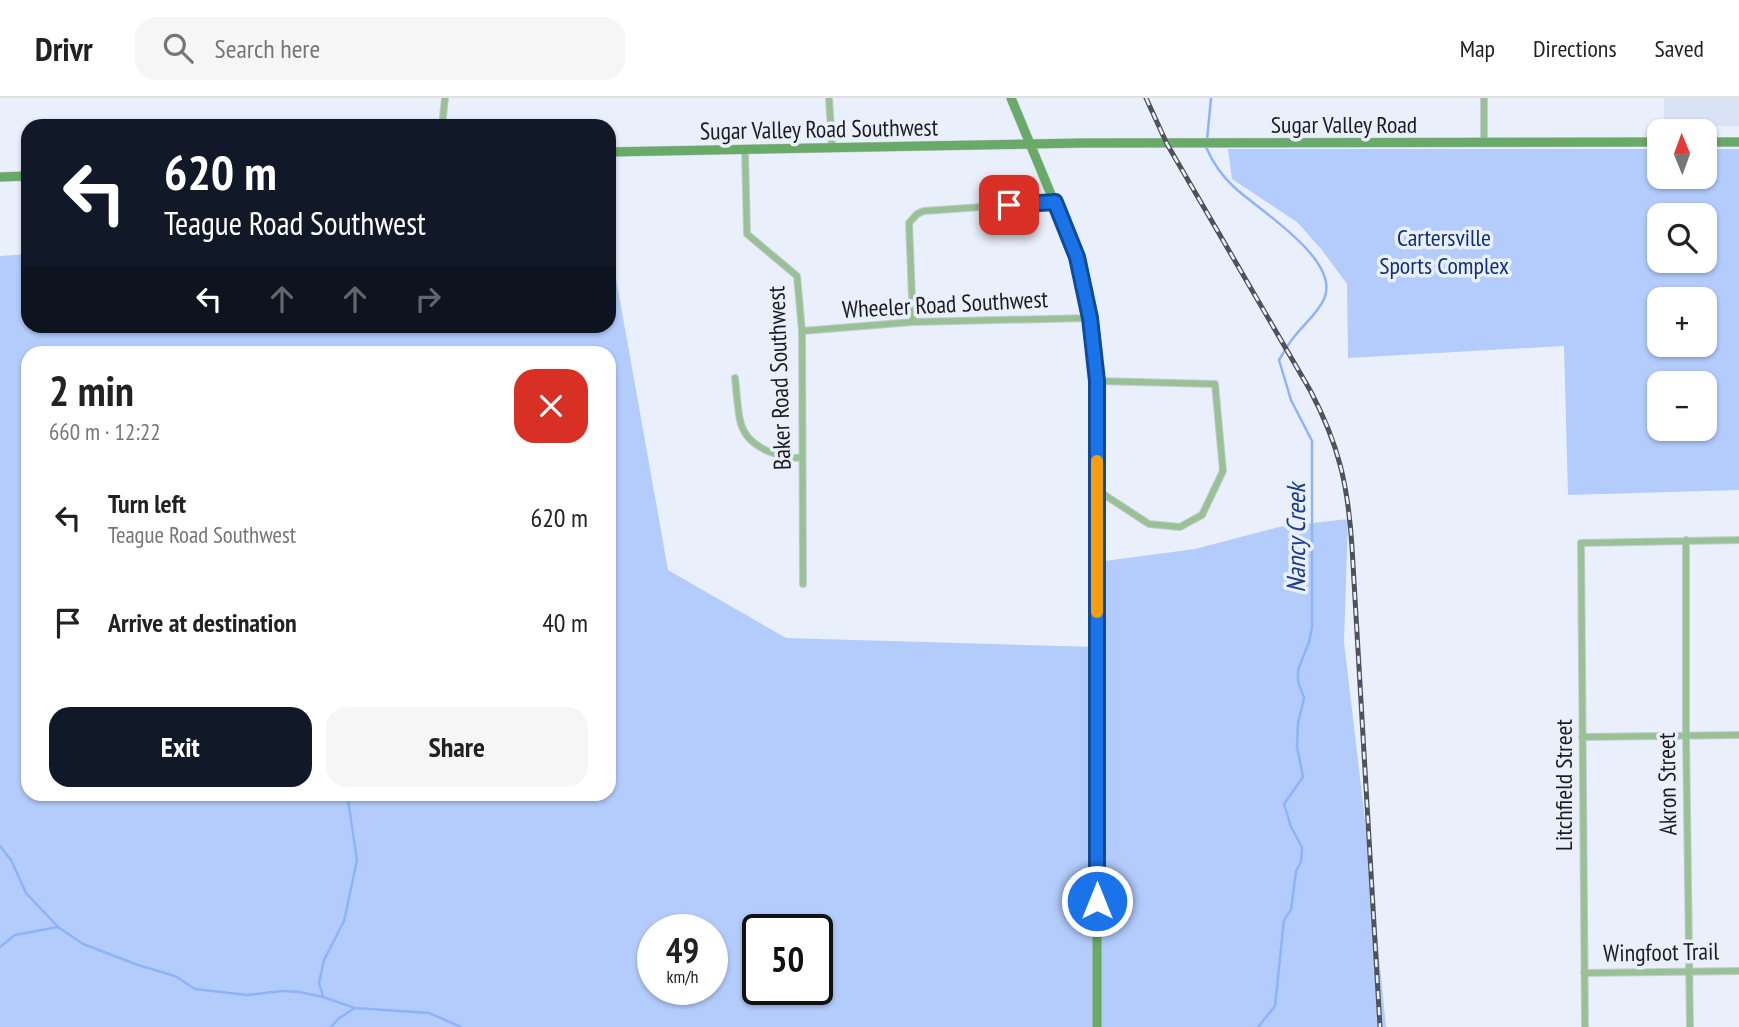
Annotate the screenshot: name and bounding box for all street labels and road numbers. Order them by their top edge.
street label: Sugar Valley Road [1271,109,1417,140]
street label: Sugar Valley Road Southwest [700,111,939,147]
street label: Wheeler Road Southwest [841,283,1049,325]
street label: Baker Road Southwest [760,285,798,471]
street label: Litchfield Street [1548,719,1579,851]
street label: Akron Street [1651,732,1683,836]
street label: Wingfoot Trail [1603,935,1720,969]

